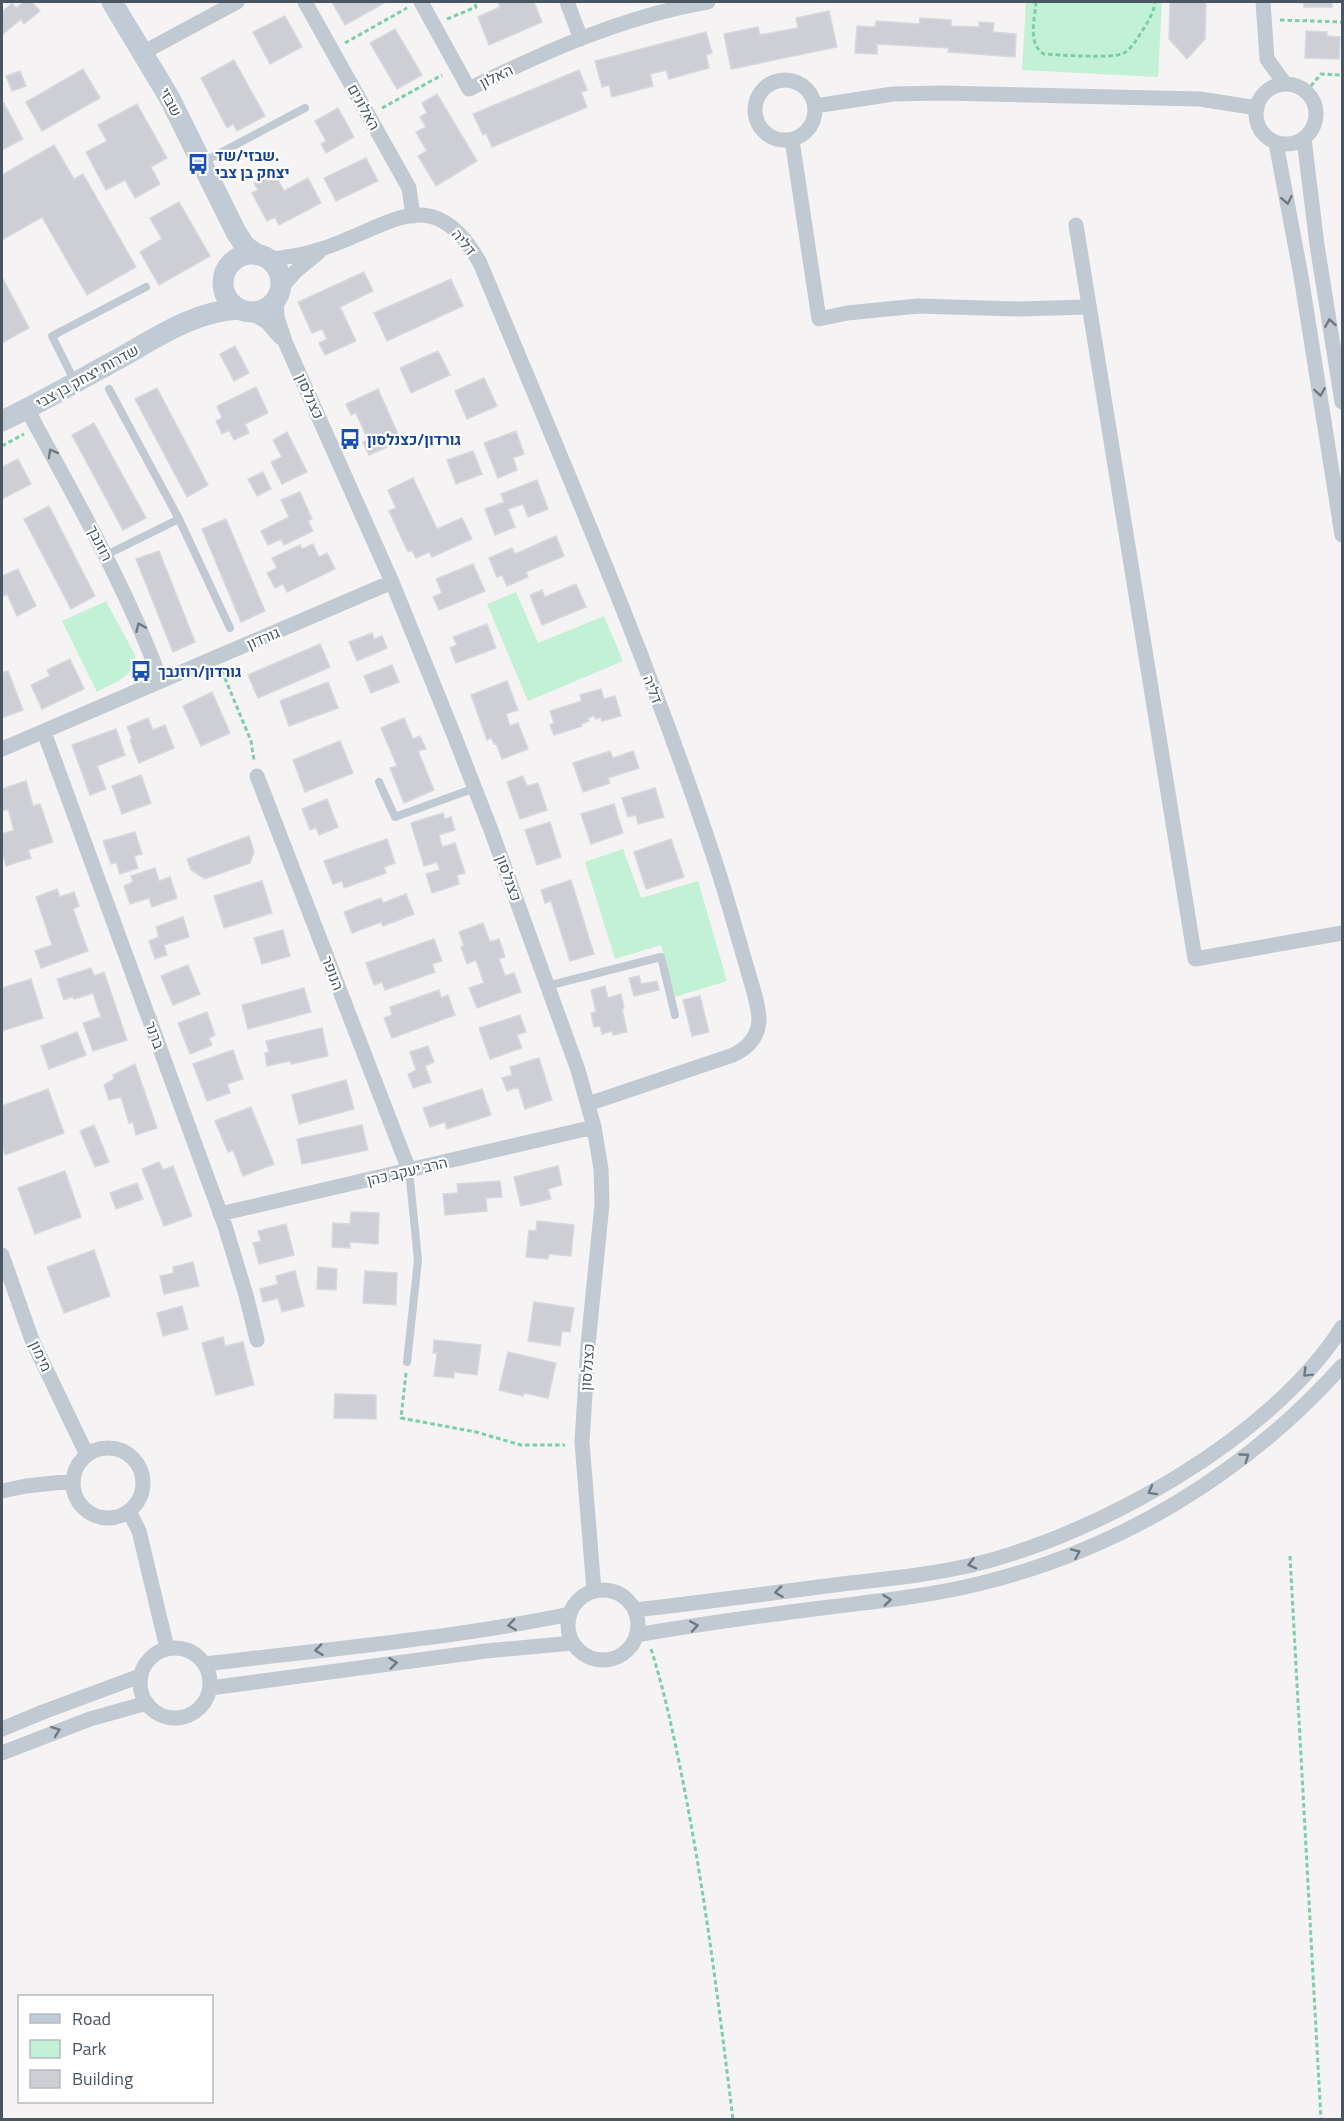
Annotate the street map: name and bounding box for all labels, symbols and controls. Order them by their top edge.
street label: האלון [475,58,517,94]
street label: האלונים [342,80,386,134]
street label: שבזי [154,84,188,120]
place label: שבזי/שד. יצחק בן צבי [215,144,290,184]
bus stop icon: שבזי/שד. יצחק בן צבי [186,152,210,176]
one-way arrow [1280,195,1293,205]
street label: דליה [446,224,482,261]
one-way arrow [1324,319,1337,329]
street label: שדרות יצחק בן צבי [31,338,143,414]
street label: כצנלסון [290,370,330,422]
one-way arrow [1313,387,1326,397]
bus stop icon: גורדון/כצנלסון [338,427,362,451]
place label: גורדון/כצנלסון [367,428,461,451]
one-way arrow [48,449,59,459]
street label: רוזנבך [81,521,119,565]
street label: גורדון [243,621,283,655]
one-way arrow [135,623,147,634]
bus stop icon: גורדון/רוזנבך [129,659,153,683]
place label: גורדון/רוזנבך [158,660,242,683]
street label: דליה [637,671,669,707]
street label: כצנלסון [490,852,528,904]
street label: הנופר [316,952,350,994]
street label: ברנר [139,1018,171,1052]
street label: הרב יעקב כהן [364,1151,450,1191]
street label: מימון [24,1337,58,1375]
street label: כצנלסון [574,1342,600,1392]
one-way arrow [1303,1366,1314,1377]
one-way arrow [1238,1453,1249,1464]
one-way arrow [1148,1484,1159,1495]
one-way arrow [1070,1548,1081,1560]
one-way arrow [968,1557,978,1570]
one-way arrow [775,1586,784,1598]
one-way arrow [883,1594,892,1606]
one-way arrow [508,1618,517,1630]
one-way arrow [690,1620,699,1632]
one-way arrow [315,1643,324,1656]
one-way arrow [388,1657,397,1670]
one-way arrow [50,1726,60,1739]
legend [18,1995,213,2103]
text: Road [72,2005,111,2032]
text: Park [72,2035,107,2062]
text: Building [72,2065,133,2092]

